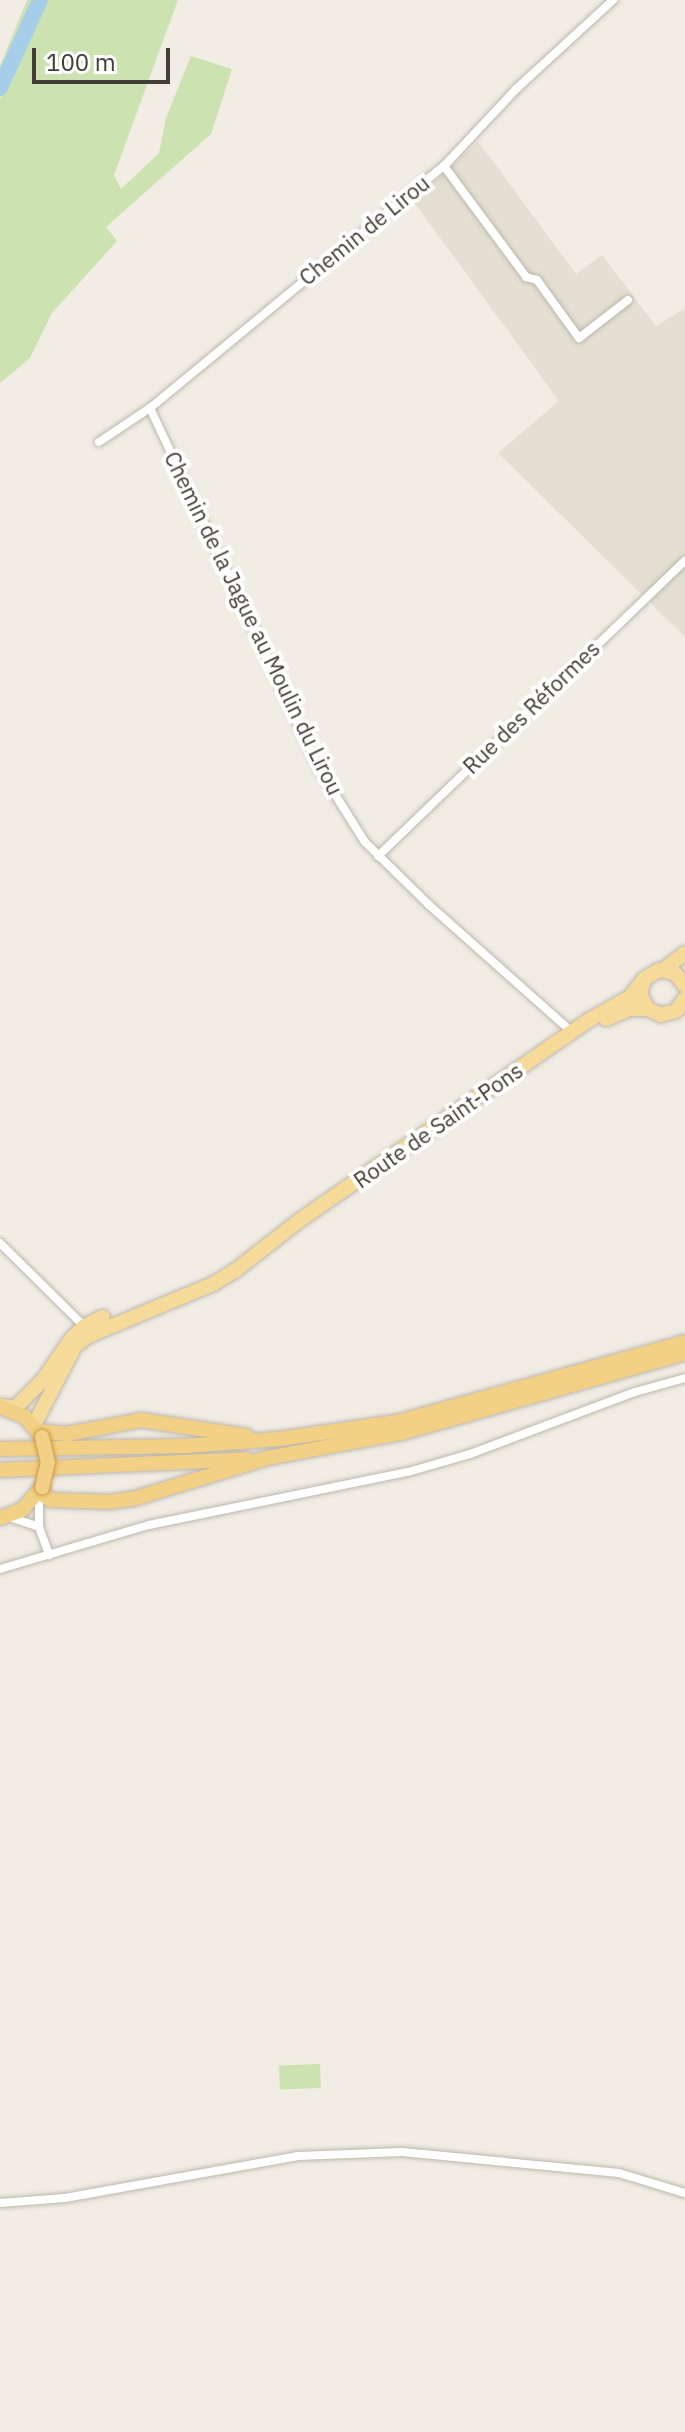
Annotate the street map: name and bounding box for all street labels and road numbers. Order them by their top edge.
street label: Chemin de Lirou [294,169,434,291]
street label: Chemin de la Jague au Moulin du Lirou [159,447,349,799]
street label: Rue des Réformes [457,635,605,779]
street label: Route de Saint-Pons [348,1057,528,1193]

